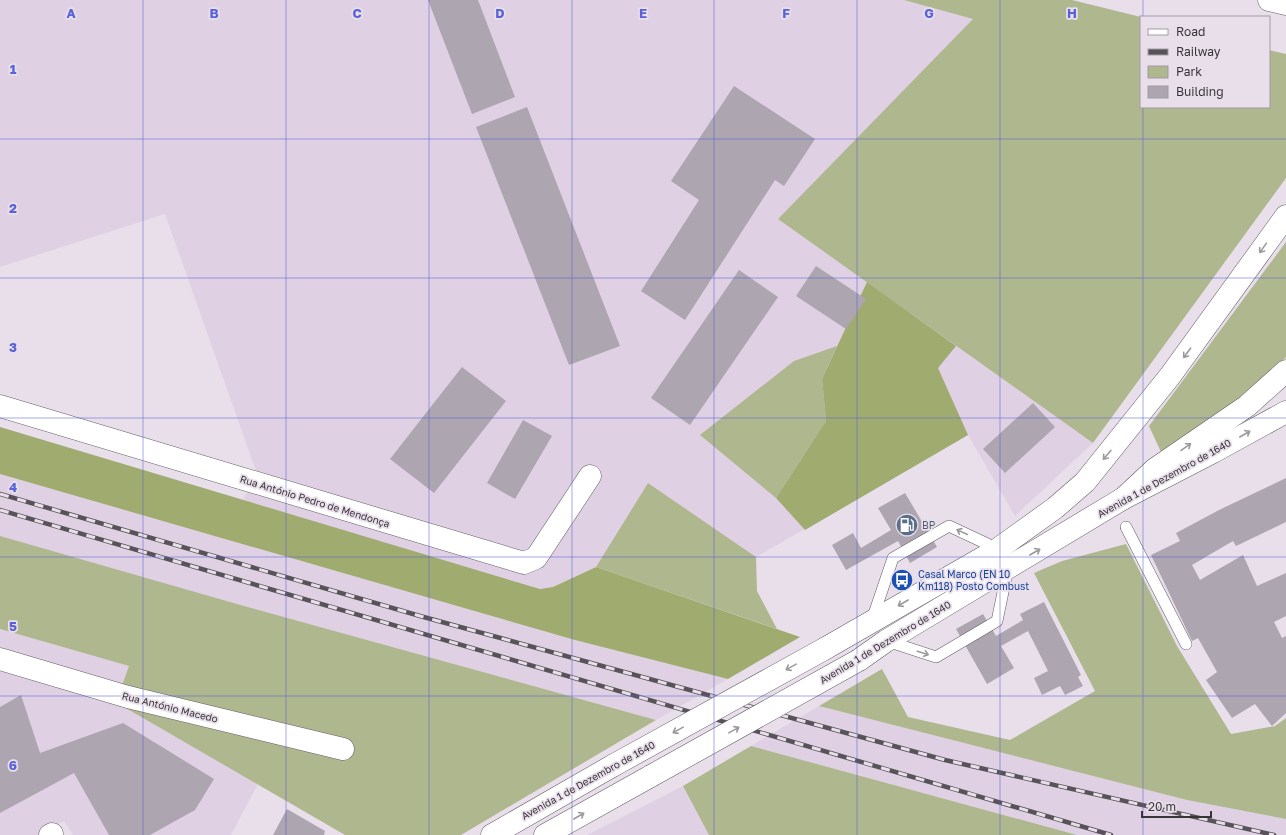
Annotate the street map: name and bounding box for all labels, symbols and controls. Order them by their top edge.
text: A [66,5,76,21]
text: B [209,5,219,21]
text: C [352,5,362,21]
text: D [495,5,505,21]
text: E [639,5,647,21]
text: F [782,5,790,21]
text: G [924,5,934,21]
text: H [1067,5,1077,21]
legend [1140,16,1270,108]
text: Road [1176,24,1205,39]
text: Railway [1176,44,1221,59]
text: 1 [10,61,17,77]
text: Park [1176,64,1202,79]
text: Building [1176,84,1224,99]
text: 2 [9,200,17,216]
one-way arrow [1259,242,1268,253]
text: 3 [9,339,17,355]
one-way arrow [1183,347,1191,358]
one-way arrow [1239,430,1251,438]
street label: Avenida 1 de Dezembro de 1640 [1095,436,1233,520]
one-way arrow [1181,443,1192,451]
one-way arrow [1102,450,1111,461]
street label: Rua António Pedro de Mendonça [239,472,391,530]
text: 4 [9,479,17,495]
fuel station icon: BP [894,512,920,538]
place label: BP [922,519,936,531]
one-way arrow [957,528,969,535]
one-way arrow [1029,547,1041,555]
bus stop icon: Casal Marco (EN 10 Km118) Posto Combust [889,567,915,593]
place label: Casal Marco (EN 10 Km118) Posto Combust [918,568,1029,592]
street label: Avenida 1 de Dezembro de 1640 [817,598,953,686]
one-way arrow [897,599,909,607]
text: 5 [9,618,17,634]
one-way arrow [917,650,930,657]
one-way arrow [786,664,798,671]
street label: Rua António Macedo [121,689,219,725]
one-way arrow [728,725,740,733]
one-way arrow [672,727,684,734]
street label: Avenida 1 de Dezembro de 1640 [519,738,657,822]
text: 6 [9,757,17,773]
scale bar [1142,793,1211,819]
text: 20 m [1148,799,1176,814]
one-way arrow [573,811,585,819]

